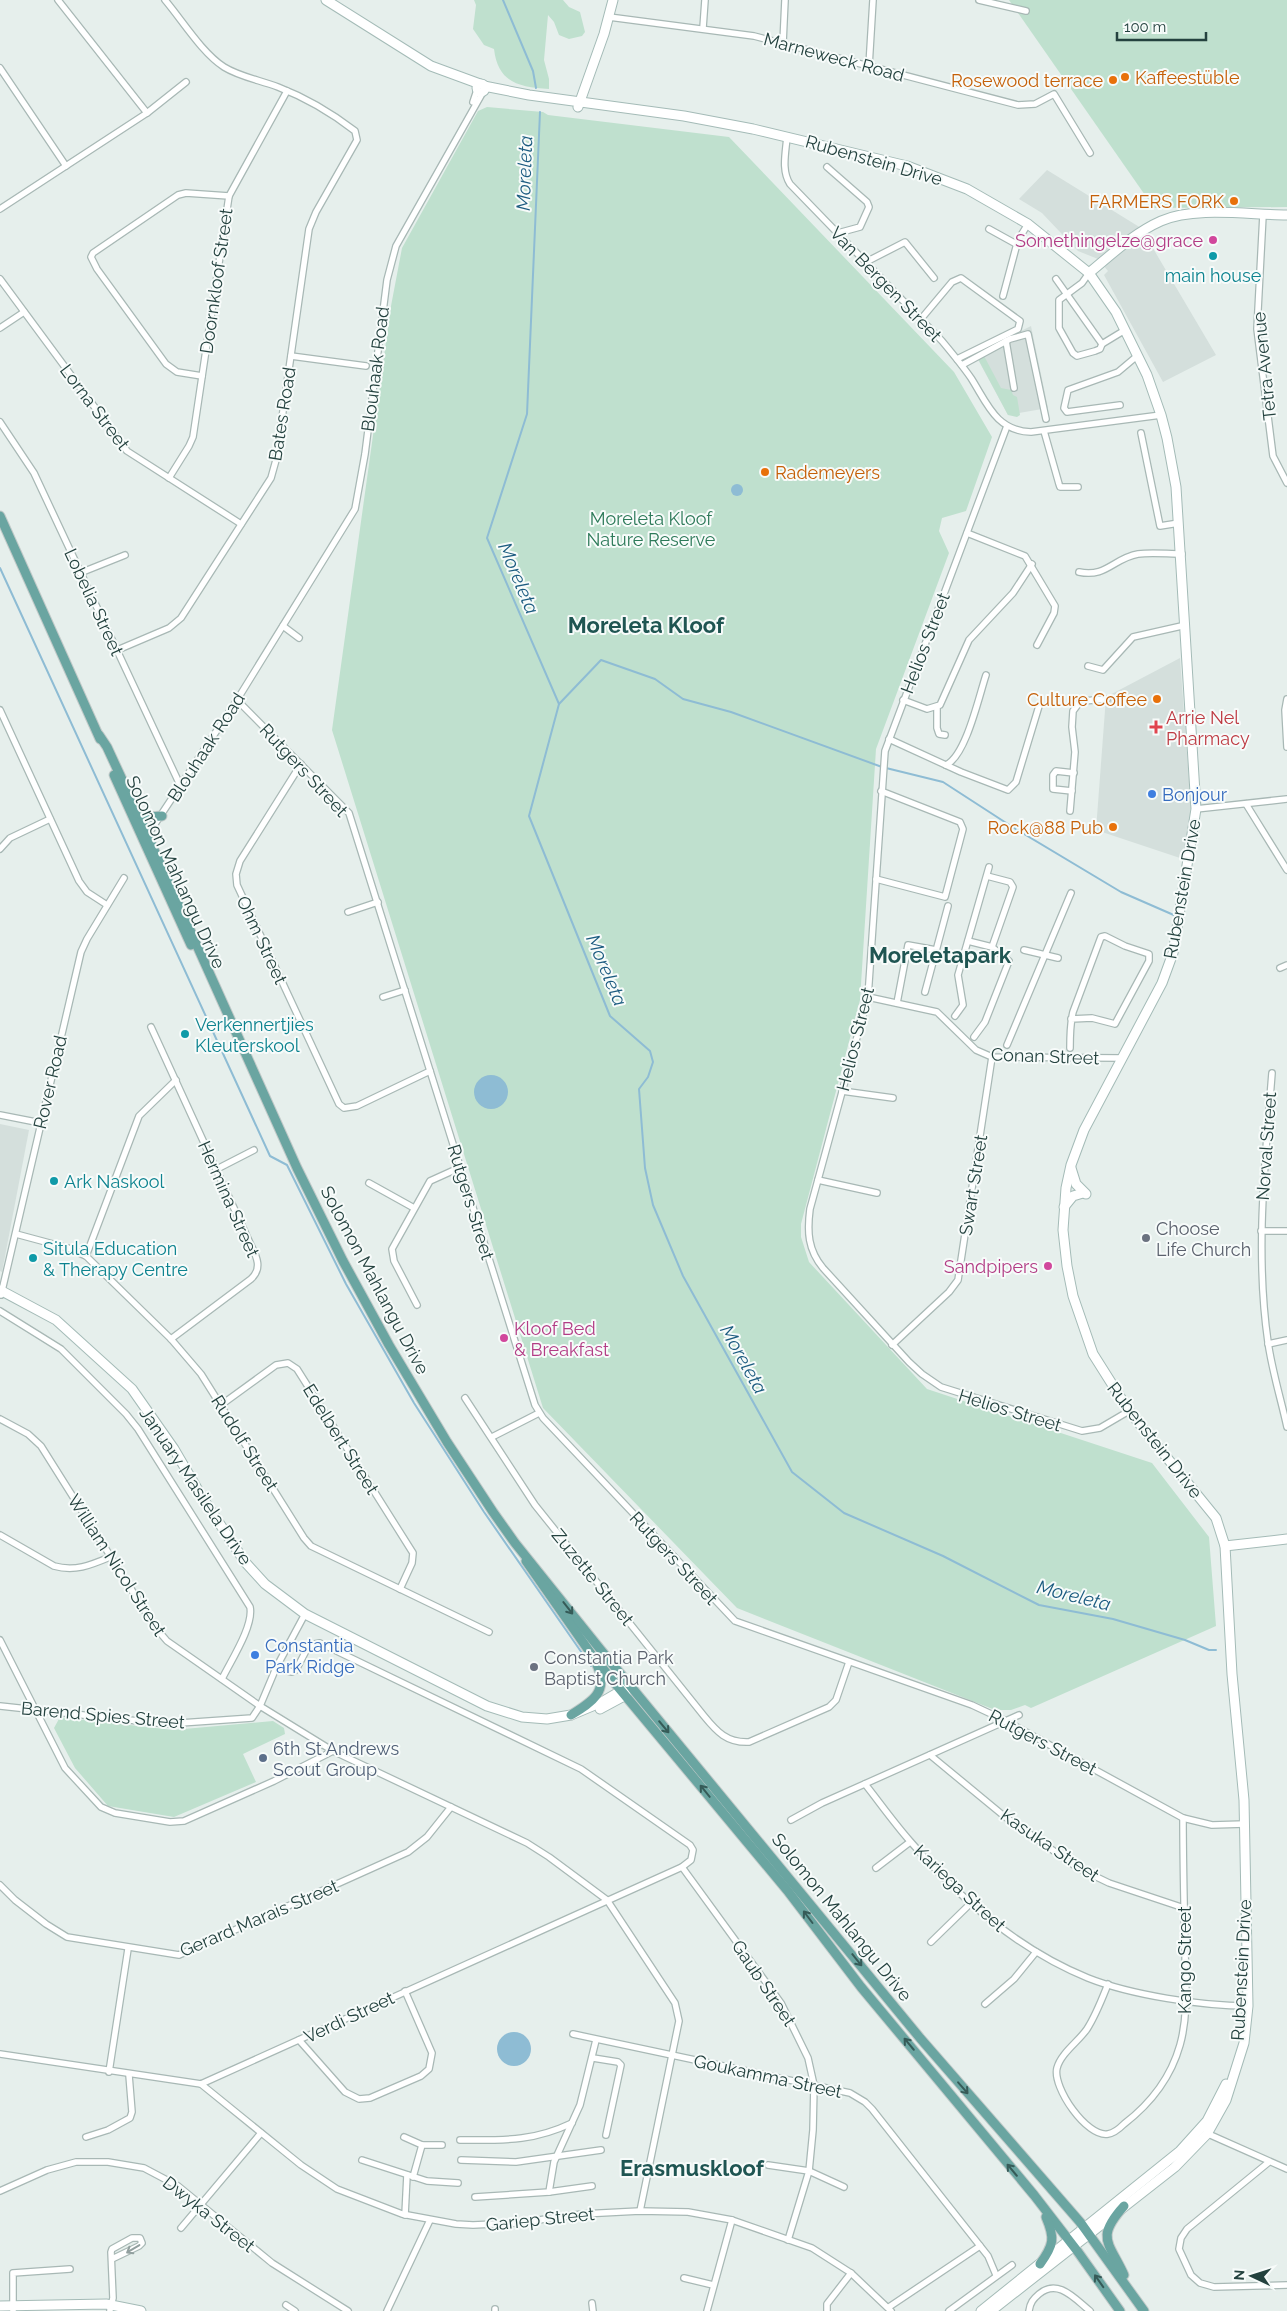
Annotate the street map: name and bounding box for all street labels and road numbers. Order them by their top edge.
street label: Marneweck Road [761,28,907,86]
street label: Rubenstein Drive [803,130,945,190]
street label: Doornkloof Street [195,207,237,355]
street label: Van Bergen Street [826,222,946,346]
street label: Blouhaak Road [357,305,393,433]
street label: Tetra Avenue [1248,310,1280,421]
street label: Lorna Street [56,360,134,454]
street label: Bates Road [264,366,300,462]
street label: Lobelia Street [60,545,128,659]
street label: Helios Street [896,590,954,696]
street label: Blouhaak Road [163,689,249,805]
street label: Rutgers Street [256,719,352,821]
street label: Solomon Mahlangu Drive [122,772,230,972]
street label: Rubenstein Drive [1159,817,1205,961]
street label: Ohm Street [232,892,292,988]
street label: Helios Street [832,985,878,1093]
street label: Rover Road [29,1033,71,1131]
street label: Conan Street [990,1044,1100,1068]
street label: Norval Street [1252,1091,1280,1201]
street label: Swart Street [955,1133,991,1237]
street label: Hermina Street [194,1138,264,1260]
street label: Rutgers Street [444,1142,498,1262]
street label: Solomon Mahlangu Drive [316,1182,434,1378]
street label: Rubenstein Drive [1103,1378,1207,1503]
street label: Edelbert Street [299,1380,383,1498]
street label: Helios Street [956,1384,1064,1436]
street label: Rudolf Street [207,1391,283,1495]
street label: January Masilela Drive [135,1403,257,1569]
street label: William Nicol Street [63,1490,171,1640]
street label: Rutgers Street [626,1507,722,1609]
street label: Zuzette Street [548,1525,638,1629]
street label: Barend Spies Street [20,1697,186,1733]
street label: Rutgers Street [985,1705,1101,1779]
street label: Kasuka Street [997,1804,1103,1886]
street label: Solomon Mahlangu Drive [768,1829,917,2006]
street label: Kariega Street [910,1840,1010,1936]
street label: Gerard Marais Street [177,1875,341,1961]
street label: Rubenstein Drive [1227,1898,1255,2041]
street label: Kango Street [1174,1906,1195,2014]
street label: Gaub Street [728,1936,800,2030]
street label: Verdi Street [300,1987,398,2047]
street label: Goukamma Street [692,2050,844,2102]
street label: Dwyka Street [159,2172,259,2256]
street label: Gariep Street [485,2203,595,2235]

